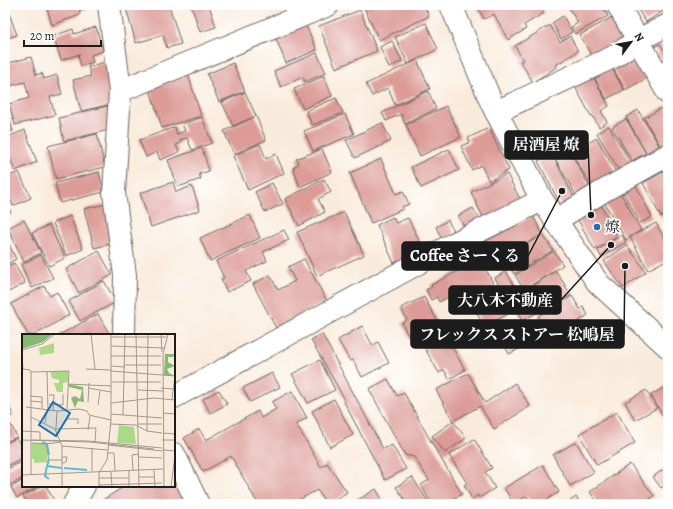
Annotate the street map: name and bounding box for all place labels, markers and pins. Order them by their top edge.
callout: 居酒屋 燎 [505,131,588,159]
place label: 燎 [605,217,620,237]
marker: 燎 [592,222,602,232]
callout: Coffee さーくる [402,242,528,270]
callout: 大八木不動産 [449,286,561,314]
callout: フレックス ストアー 松嶋屋 [411,320,624,348]

